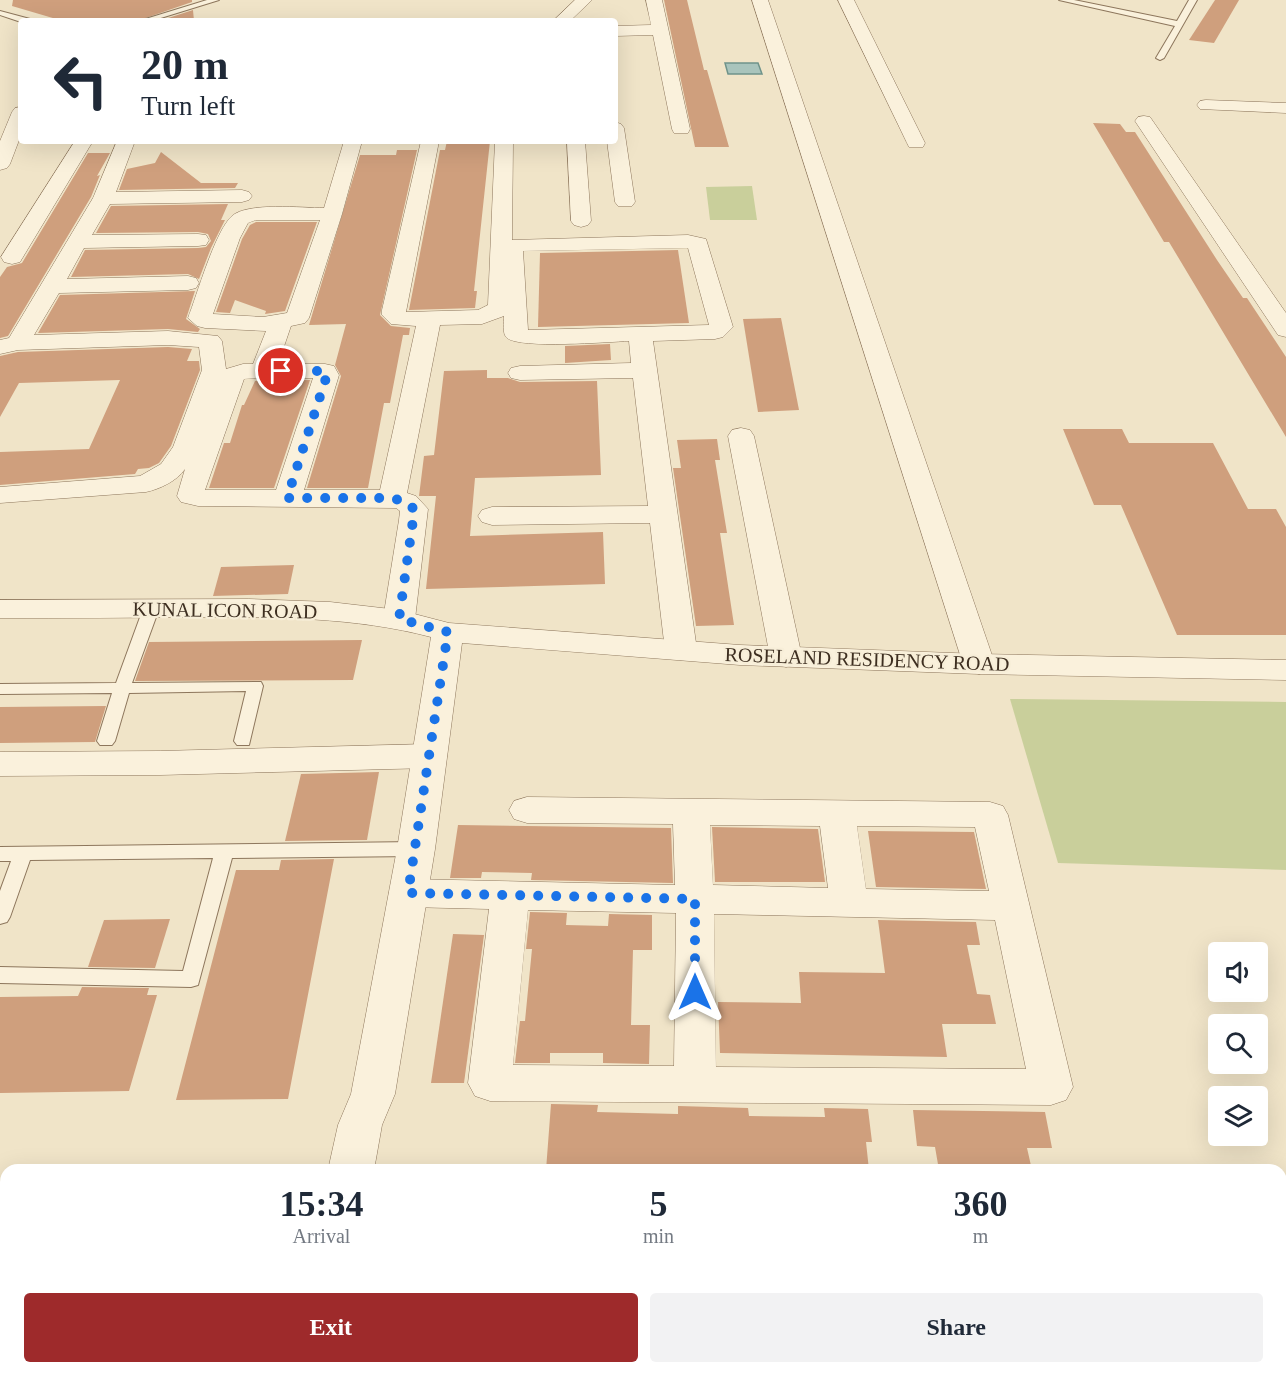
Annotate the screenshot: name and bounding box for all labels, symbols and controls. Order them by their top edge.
icon: left [42,42,120,120]
text: 20 m [141,42,229,88]
text: Turn left [141,91,235,121]
pin [255,345,306,396]
icon: arrive [264,354,297,387]
street label: KUNAL ICON ROAD [132,597,318,623]
street label: ROSELAND RESIDENCY ROAD [724,643,1010,675]
map controls [1208,942,1268,1146]
button: sound [1208,942,1268,1002]
position arrow [663,960,727,1024]
button: search [1208,1014,1268,1074]
button: layers [1208,1086,1268,1146]
text: 15:34 [279,1184,363,1224]
text: 5 [650,1184,668,1224]
text: 360 [954,1184,1008,1224]
text: Arrival [293,1225,350,1247]
text: min [643,1225,674,1247]
text: m [973,1225,988,1247]
button: Exit [24,1293,638,1362]
button: Share [650,1293,1263,1362]

